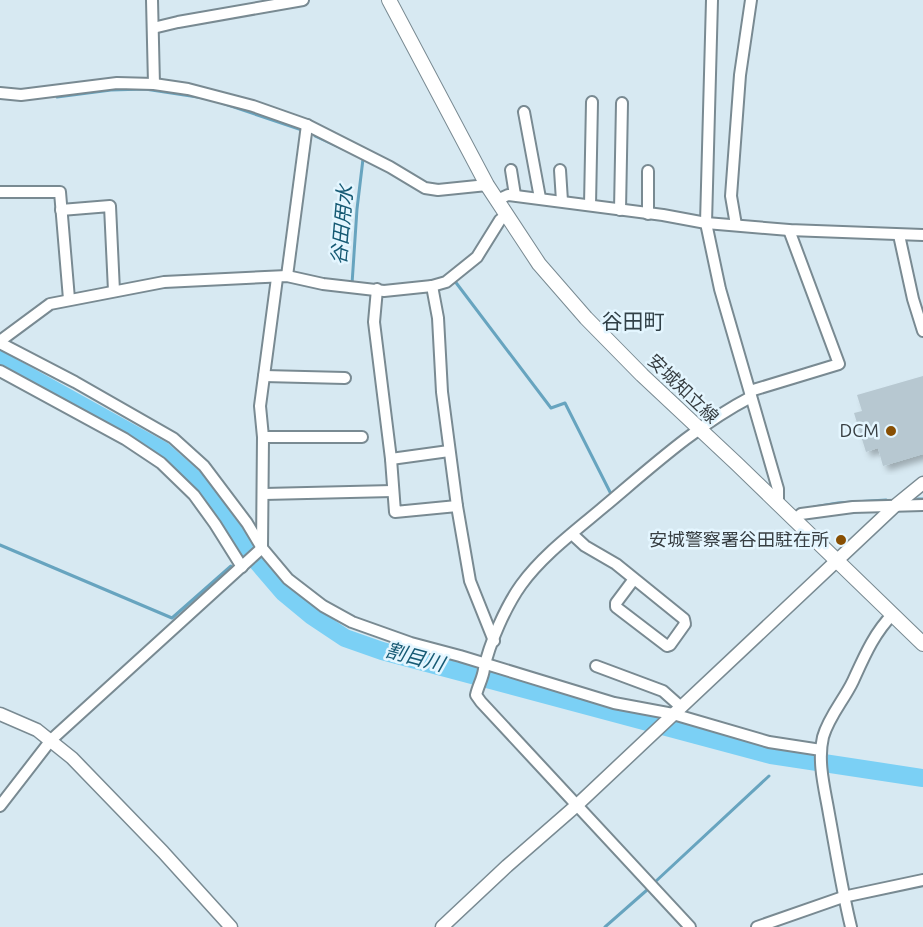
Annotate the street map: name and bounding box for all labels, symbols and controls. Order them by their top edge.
water label: 谷田用水 [327,182,357,266]
district label: 谷田町 [602,309,665,333]
street label: 安城知立線 [644,350,723,427]
place label: DCM [840,420,879,440]
marker: DCM [884,424,898,438]
place label: 安城警察署谷田駐在所 [649,529,829,549]
marker: 安城警察署谷田駐在所 [834,533,848,547]
water label: 割目川 [383,638,449,676]

